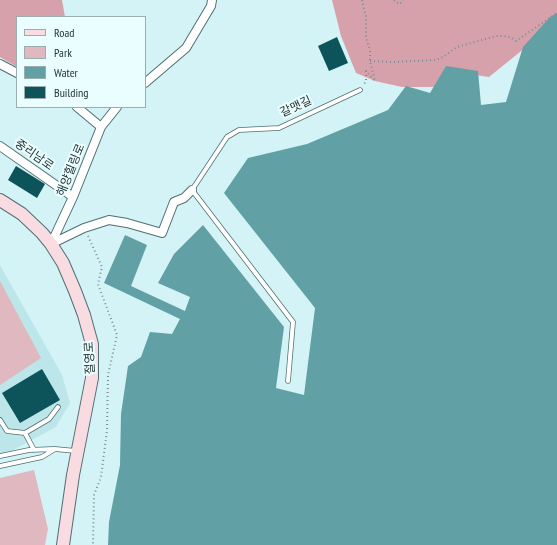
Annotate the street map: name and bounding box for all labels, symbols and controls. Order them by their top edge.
legend [16,16,146,108]
text: Road [54,25,74,40]
text: Park [54,45,72,60]
text: Water [54,65,78,80]
text: Building [54,85,89,100]
street label: 갈맷길 [278,93,314,121]
street label: 중리남로 [12,136,56,174]
street label: 해양힐링로 [54,142,88,198]
street label: 절영로 [82,341,98,375]

